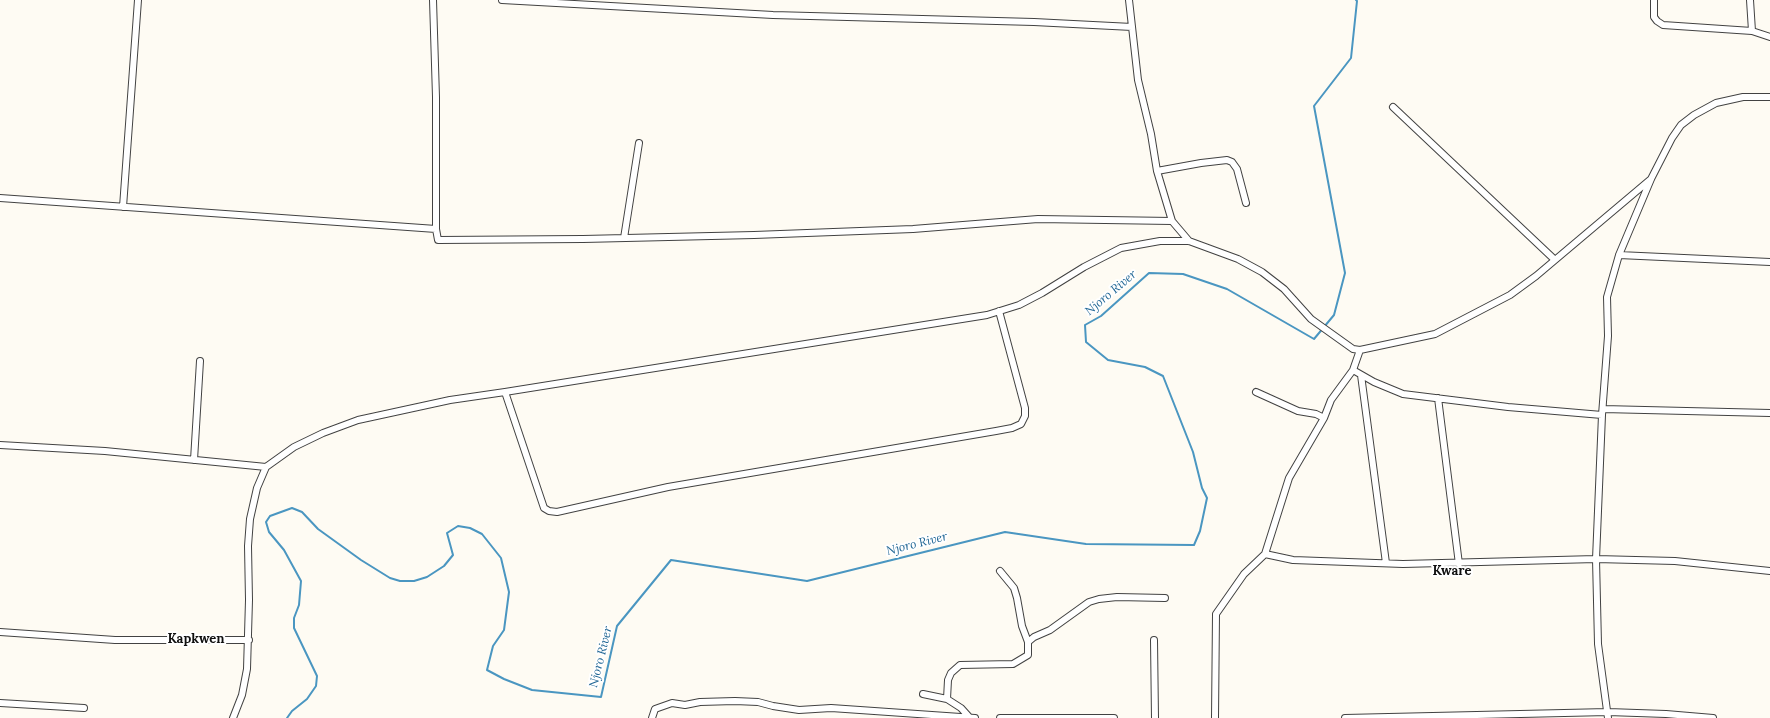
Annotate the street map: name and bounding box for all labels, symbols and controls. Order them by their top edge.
water label: Njoro River [1082,267,1140,319]
water label: Njoro River [885,529,949,559]
district label: Kware [1433,563,1471,579]
water label: Njoro River [586,625,616,689]
district label: Kapkwen [167,631,225,647]

